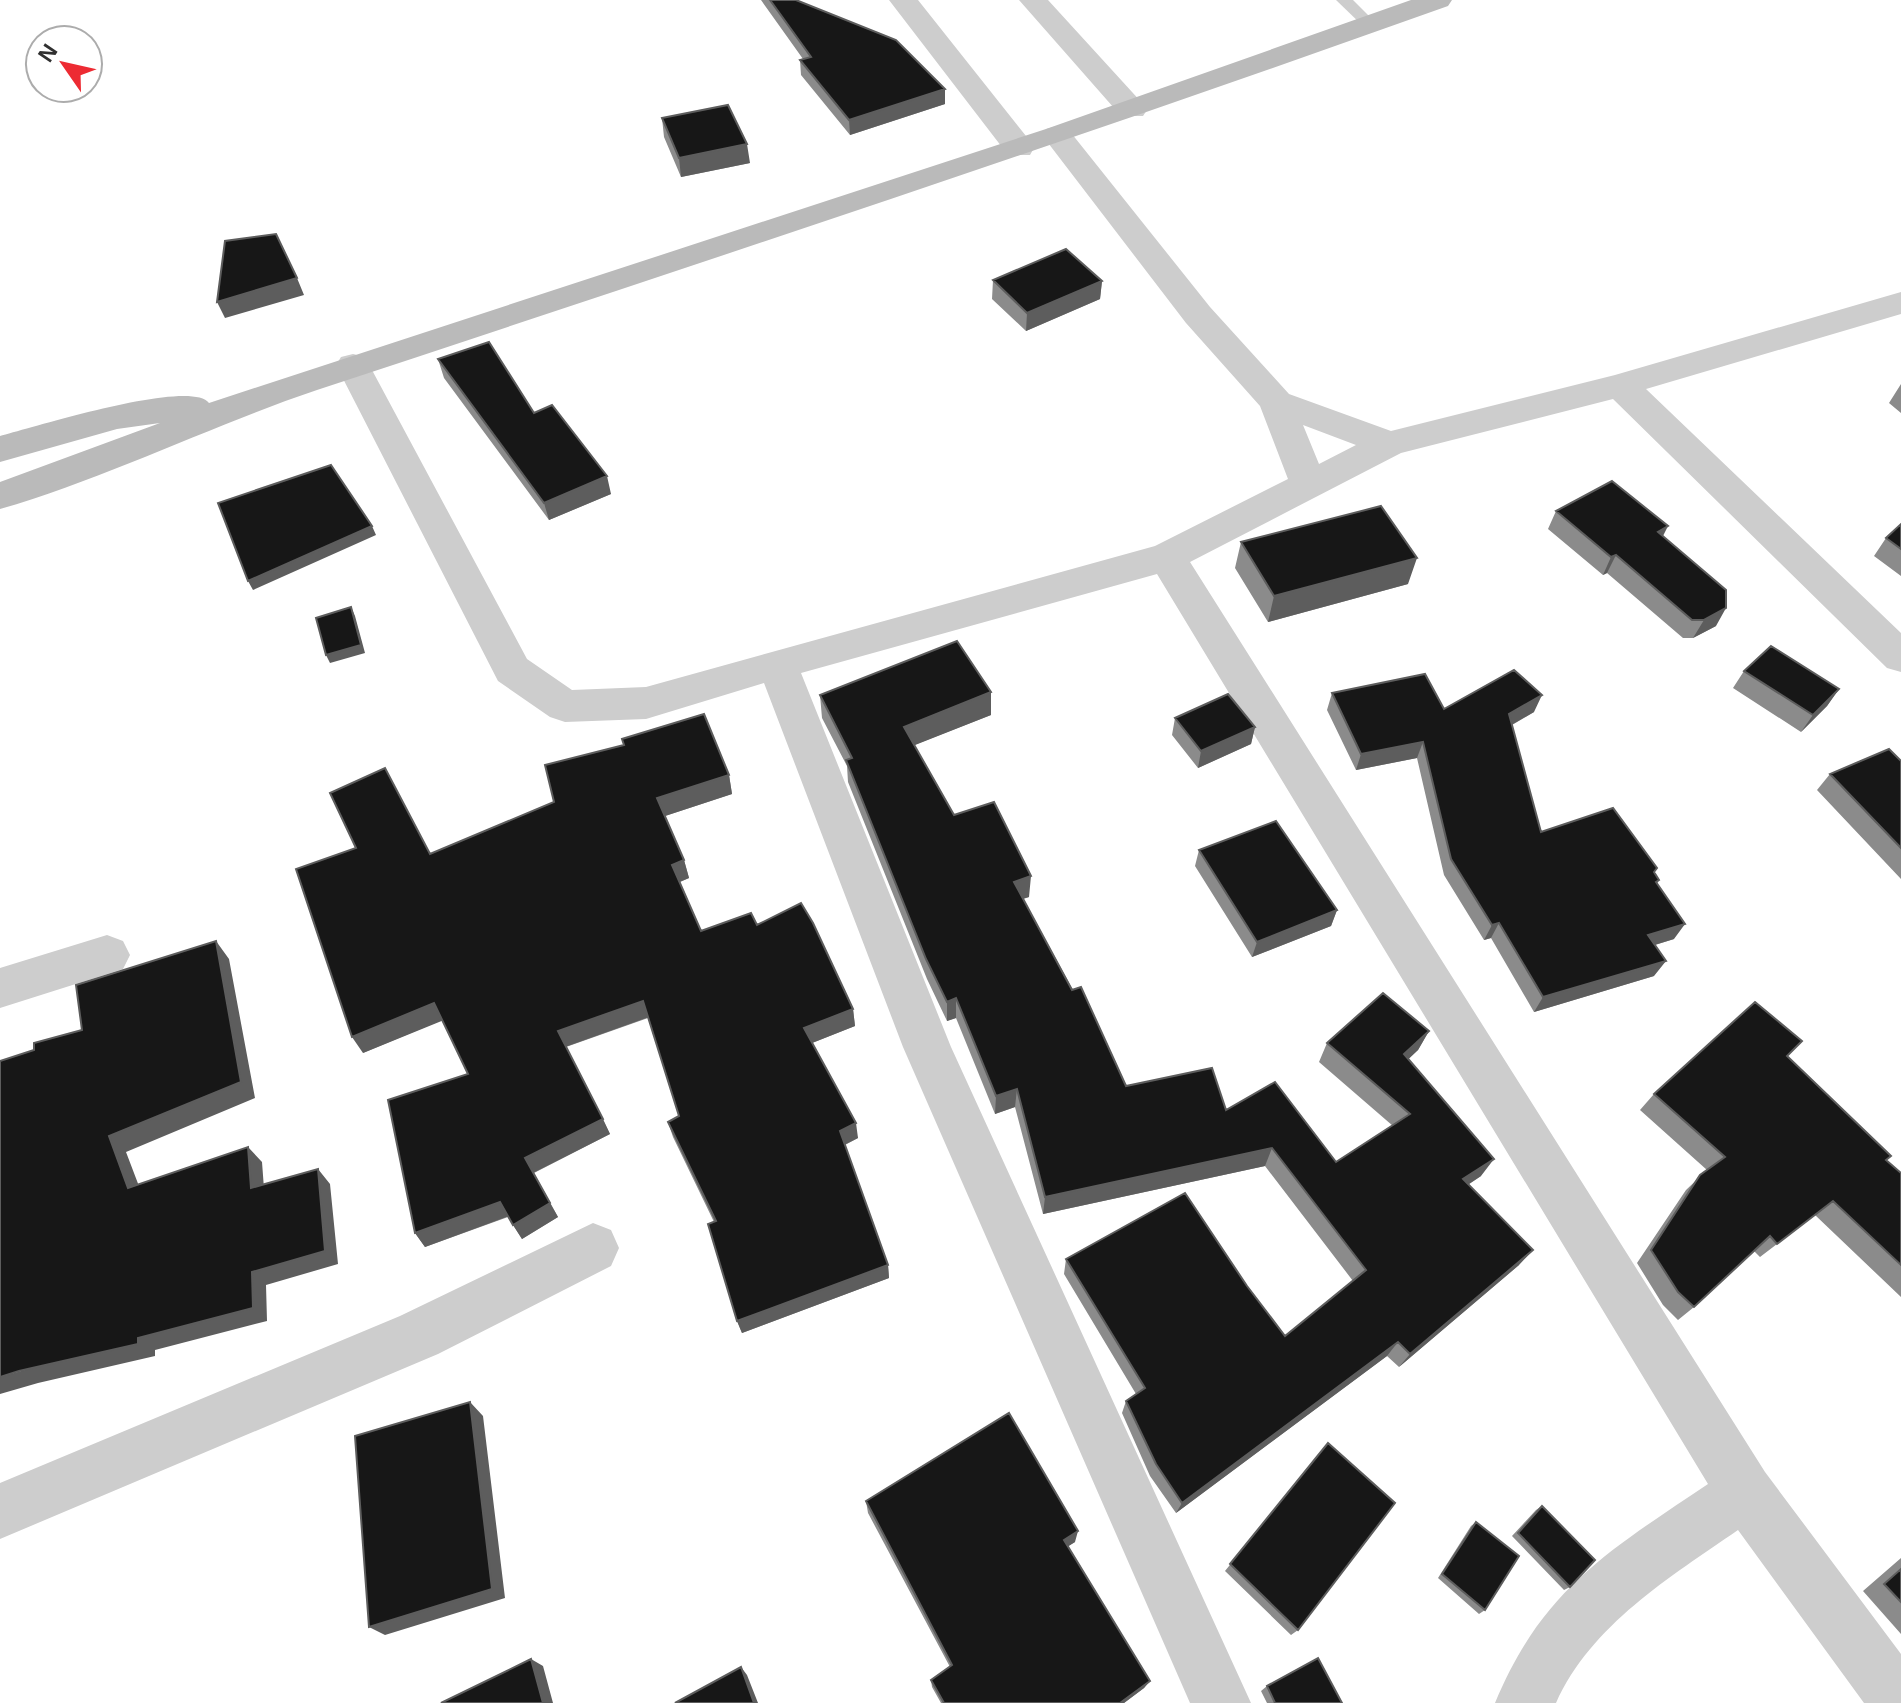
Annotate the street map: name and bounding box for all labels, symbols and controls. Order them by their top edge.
north arrow [24,24,104,104]
text: N [33,40,63,67]

